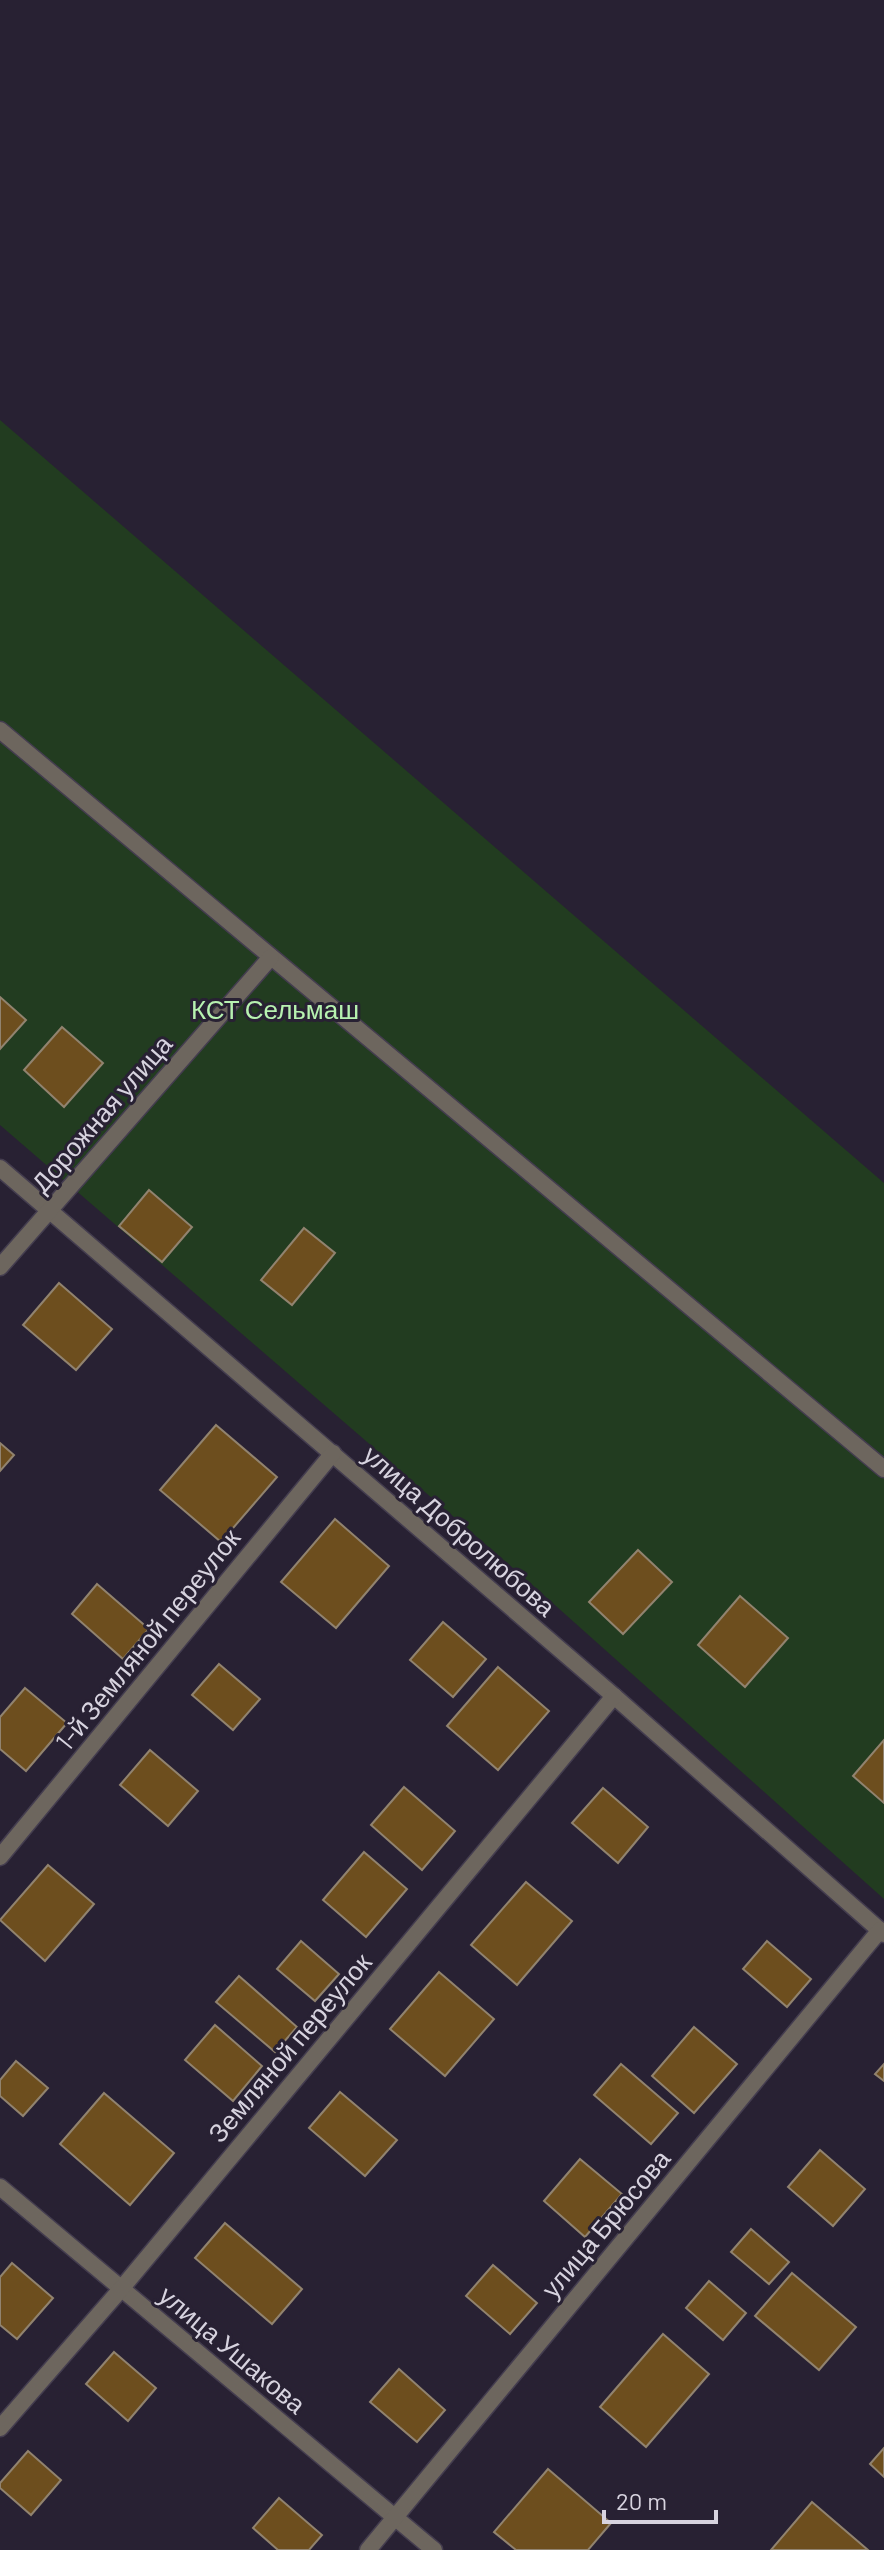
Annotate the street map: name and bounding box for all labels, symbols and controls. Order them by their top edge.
park label: КСТ Сельмаш [191,993,359,1024]
street label: Дорожная улица [24,1028,178,1198]
street label: улица Добролюбова [358,1438,563,1622]
street label: 1-й Земляной переулок [48,1522,246,1756]
street label: Земляной переулок [201,1946,377,2148]
street label: улица Брюсова [534,2142,676,2303]
street label: улица Ушакова [154,2279,313,2419]
scale bar [604,2474,716,2524]
text: 20 m [616,2486,667,2515]

